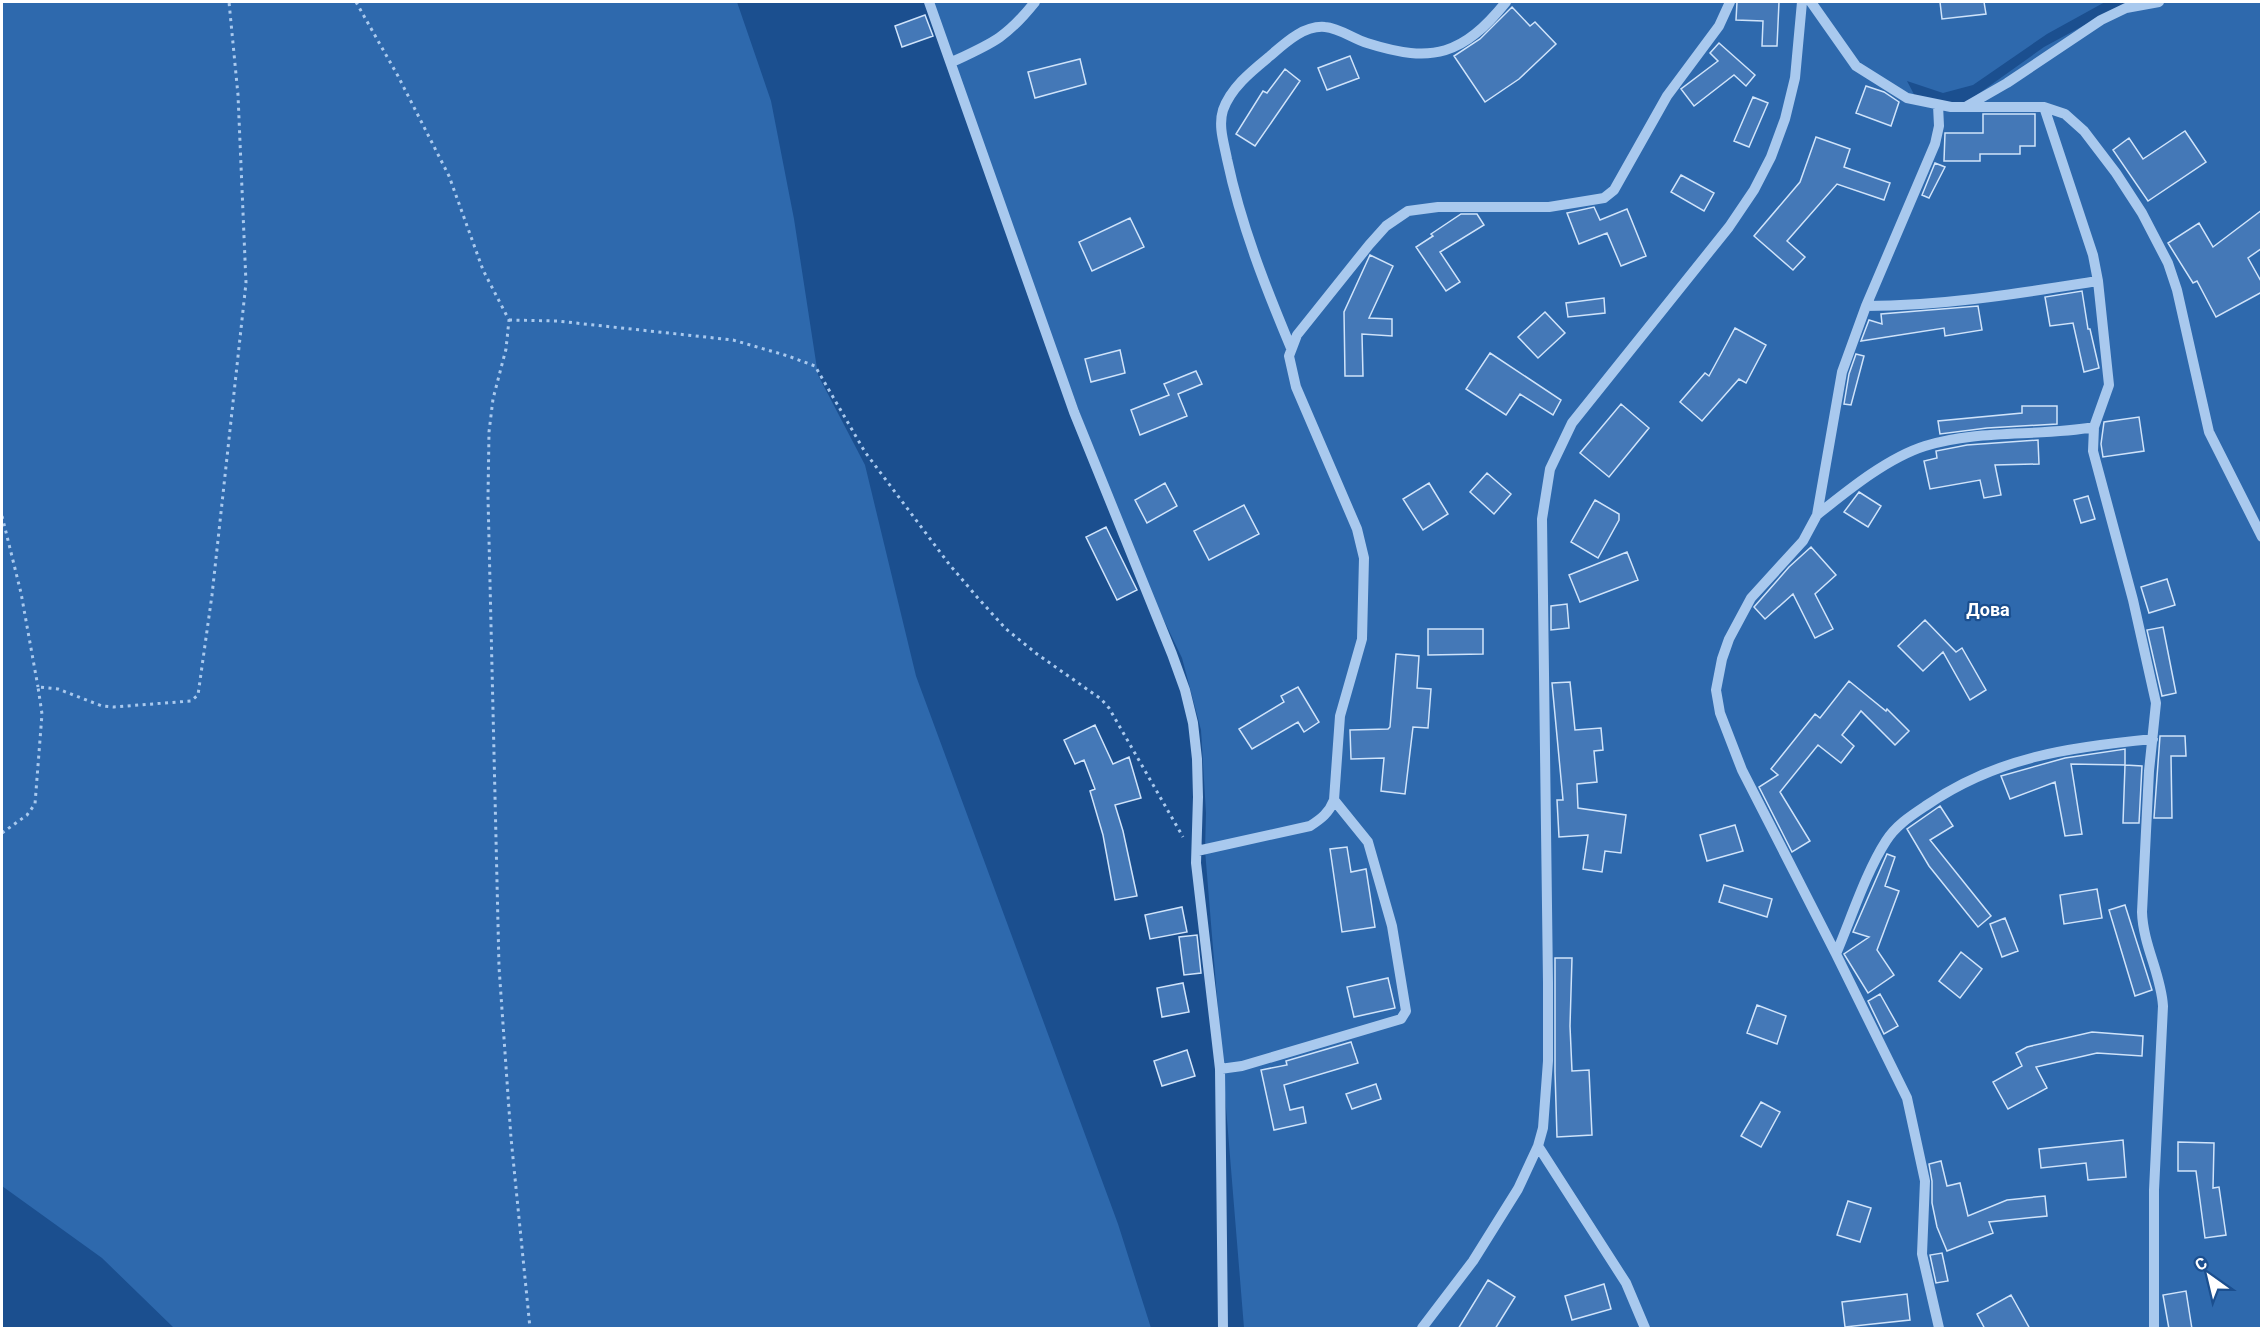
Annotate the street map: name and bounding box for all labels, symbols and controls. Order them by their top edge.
district label: Дова [1966,599,2010,620]
north arrow [2179,1246,2239,1306]
text: С [2191,1253,2211,1275]

